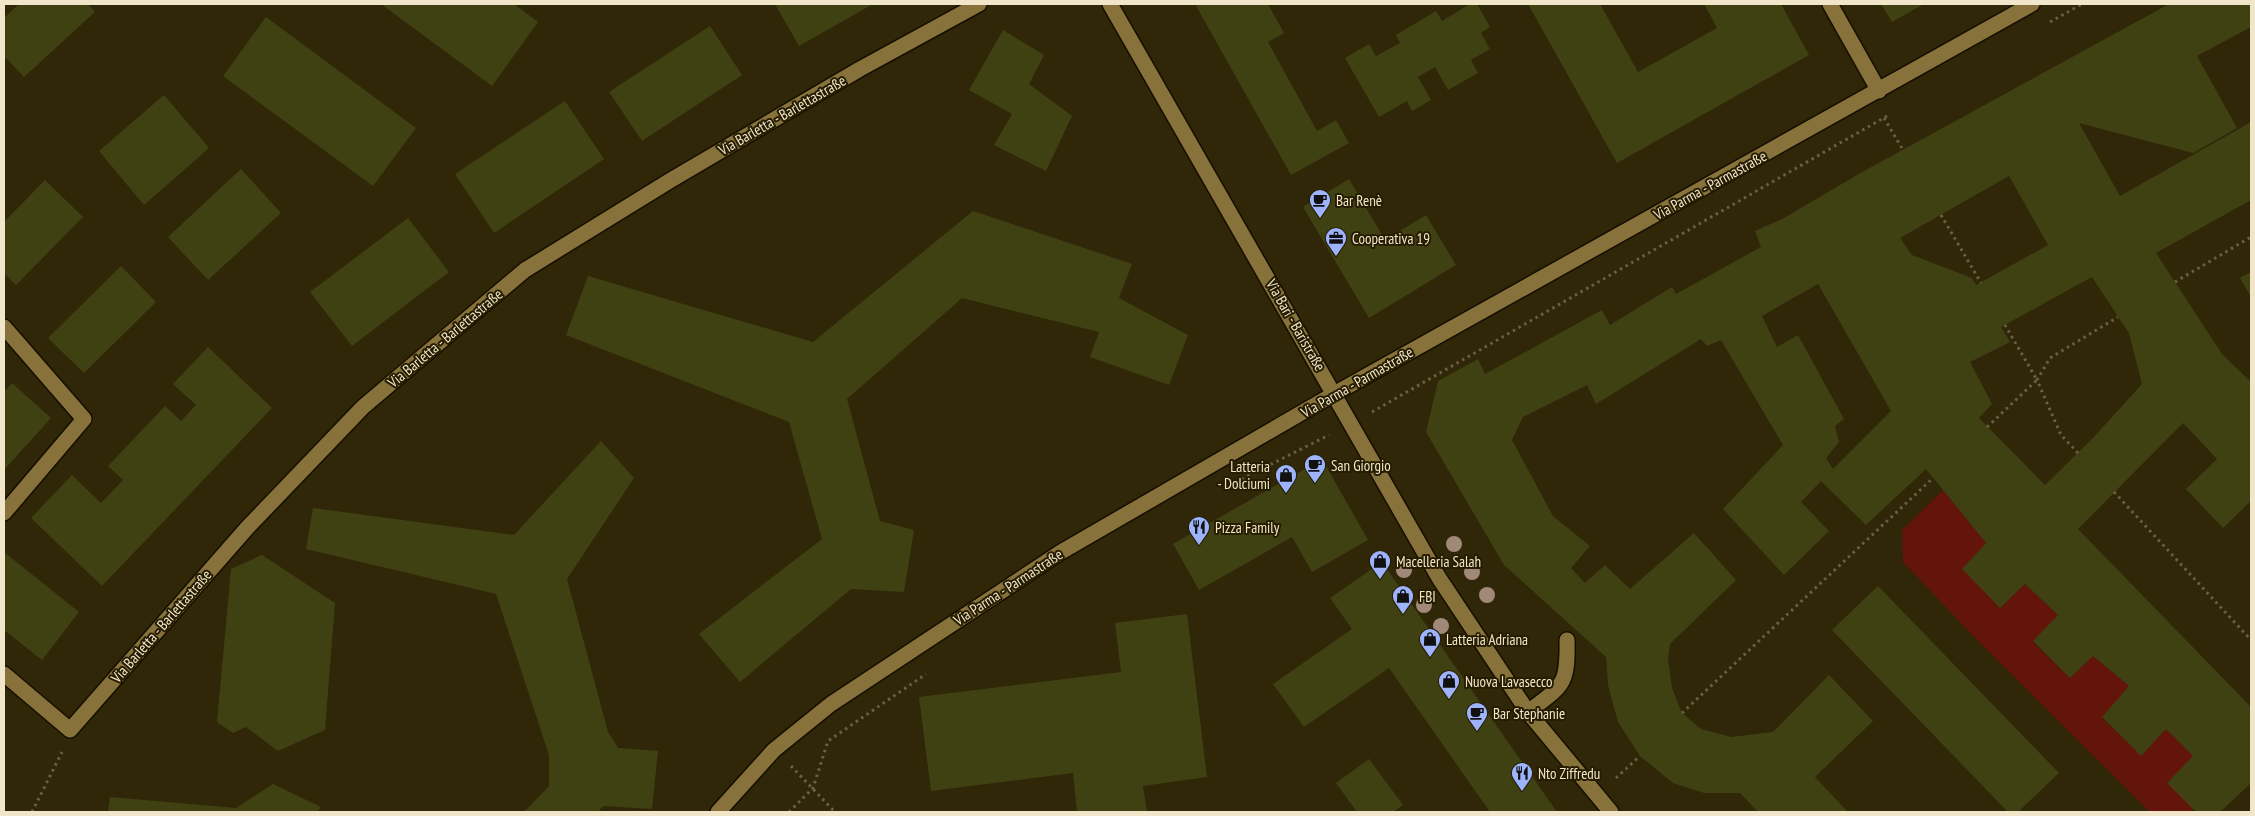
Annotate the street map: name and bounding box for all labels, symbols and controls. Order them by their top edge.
street label: Via Barletta - Barlettastraße [714,71,849,160]
street label: Via Parma - Parmastraße [1649,146,1770,224]
cafe icon: Bar Renè [1308,188,1332,219]
place label: Bar Renè [1336,191,1382,210]
office icon: Cooperativa 19 [1324,226,1348,257]
place label: Cooperativa 19 [1352,229,1430,248]
street label: Via Bari - Baristraße [1262,275,1330,374]
street label: Via Barletta - Barlettastraße [383,284,506,392]
street label: Via Parma - Parmastraße [1297,342,1416,422]
cafe icon: San Giorgio [1303,453,1327,484]
place label: San Giorgio [1331,456,1391,475]
place label: Latteria - Dolciumi [1217,457,1270,493]
shop icon: Latteria - Dolciumi [1274,463,1298,494]
restaurant icon: Pizza Family [1187,515,1211,546]
place label: Pizza Family [1215,518,1280,537]
street label: Via Parma - Parmastraße [949,545,1066,630]
shop icon: Macelleria Salah [1368,549,1392,580]
place label: Macelleria Salah [1396,552,1481,571]
street label: Via Barletta - Barlettastraße [106,565,215,687]
shop icon: FBI [1391,584,1415,615]
place label: FBI [1419,587,1436,606]
shop icon: Latteria Adriana [1418,627,1442,658]
place label: Latteria Adriana [1446,630,1528,649]
shop icon: Nuova Lavasecco [1437,669,1461,700]
place label: Nuova Lavasecco [1465,672,1553,691]
cafe icon: Bar Stephanie [1465,701,1489,732]
place label: Bar Stephanie [1493,704,1565,723]
restaurant icon: Nto Ziffredu [1510,761,1534,792]
place label: Nto Ziffredu [1538,764,1600,783]

